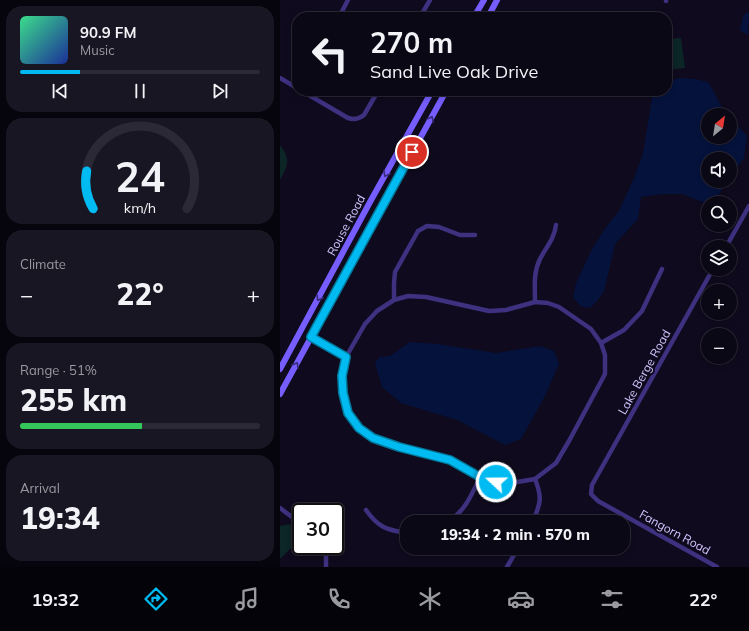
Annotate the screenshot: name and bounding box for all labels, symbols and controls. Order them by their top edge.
text: 90.9 FM [80,23,136,42]
text: 270 m [370,25,453,60]
icon: left [304,28,356,80]
text: Music [80,42,115,58]
text: Sand Live Oak Drive [370,60,538,83]
icon: previous [49,80,71,102]
icon: pause [129,80,151,102]
icon: next [209,80,231,102]
north arrow [701,108,737,144]
map controls [701,108,737,364]
one-way arrow [426,116,433,123]
pin [395,135,429,169]
icon: arrive [401,141,423,163]
text: 24 [115,150,165,202]
button: sound [701,152,737,188]
one-way arrow [383,170,390,177]
street label: Rouse Road [324,192,368,258]
button: search [701,196,737,232]
text: km/h [124,199,156,217]
button: layers [701,240,737,276]
text: Climate [20,256,66,272]
text: 22° [116,275,164,313]
text: − [20,281,33,309]
text: + [247,281,260,309]
button: + [701,284,737,320]
one-way arrow [316,294,323,301]
street label: Lake Berge Road [614,327,674,417]
button: − [701,328,737,364]
text: Range · 51% [20,362,97,378]
one-way arrow [291,362,298,369]
text: 255 km [20,381,127,419]
position arrow [475,461,517,503]
text: Arrival [20,480,60,496]
text: 19:34 [20,499,100,537]
speed limit sign: 30 [292,503,344,555]
street label: Fangorn Road [637,506,713,558]
text: 19:34 · 2 min · 570 m [440,525,590,544]
icon: directions [142,585,170,613]
icon: music [233,585,261,613]
icon: phone [325,585,353,613]
icon: climate [416,585,444,613]
icon: car [507,585,535,613]
icon: filters [598,585,626,613]
text: 19:32 [32,588,79,611]
text: 22° [689,588,717,611]

